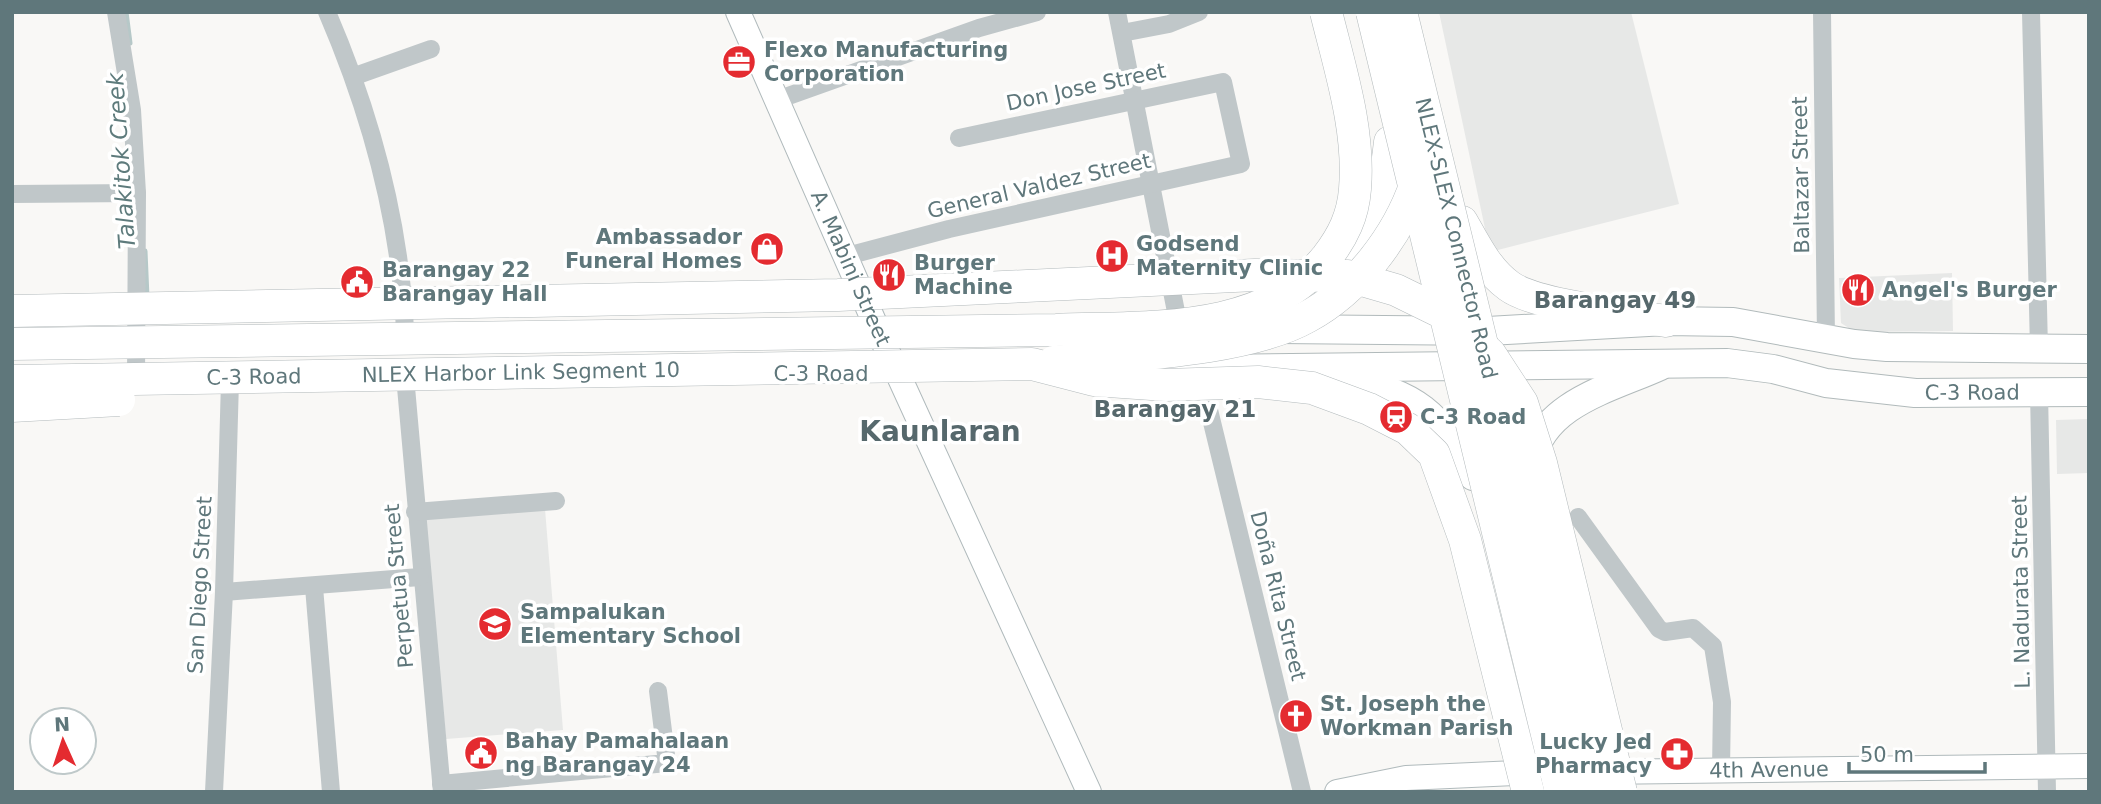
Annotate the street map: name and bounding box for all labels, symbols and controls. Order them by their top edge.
place label: Flexo Manufacturing Corporation [764,38,1008,86]
office icon: Flexo Manufacturing Corporation [720,43,758,81]
street label: Don Jose Street [1004,58,1168,116]
water label: Talakitok Creek [102,70,140,250]
street label: NLEX-SLEX Connector Road [1410,95,1502,382]
street label: Baltazar Street [1788,96,1814,254]
street label: General Valdez Street [925,149,1153,223]
street label: A. Mabini Street [806,187,895,350]
place label: Ambassador Funeral Homes [565,225,743,273]
shop icon: Ambassador Funeral Homes [748,230,786,268]
place label: Godsend Maternity Clinic [1136,232,1323,280]
hospital icon: Godsend Maternity Clinic [1093,237,1131,275]
place label: Burger Machine [914,251,1013,299]
restaurant icon: Burger Machine [870,256,908,294]
place label: Barangay 22 Barangay Hall [382,258,547,306]
public building icon: Barangay 22 Barangay Hall [338,263,376,301]
restaurant icon: Angel's Burger [1839,271,1877,309]
place label: Angel's Burger [1882,278,2058,302]
district label: Barangay 49 [1534,287,1696,313]
street label: NLEX Harbor Link Segment 10 [362,358,680,387]
street label: C-3 Road [774,362,868,386]
street label: C-3 Road [206,364,302,390]
street label: C-3 Road [1925,380,2020,405]
district label: Barangay 21 [1094,396,1256,422]
station icon: C-3 Road [1377,398,1415,436]
place label: C-3 Road [1420,405,1526,429]
district label: Kaunlaran [859,415,1021,448]
street label: L. Nadurata Street [2007,495,2035,689]
street label: San Diego Street [183,496,217,674]
street label: Perpetua Street [380,503,418,669]
street label: Doña Rita Street [1245,509,1311,683]
place label: Sampalukan Elementary School [520,600,741,648]
school or university icon: Sampalukan Elementary School [476,605,514,643]
place label: St. Joseph the Workman Parish [1320,692,1513,740]
church icon: St. Joseph the Workman Parish [1277,697,1315,735]
north arrow [28,706,98,776]
text: N [54,713,71,735]
place label: Bahay Pamahalaan ng Barangay 24 [505,729,729,777]
place label: Lucky Jed Pharmacy [1535,730,1652,778]
scale bar [1849,730,1986,774]
public building icon: Bahay Pamahalaan ng Barangay 24 [462,734,500,772]
pharmacy icon: Lucky Jed Pharmacy [1658,735,1696,773]
text: 50 m [1860,743,1914,767]
street label: 4th Avenue [1709,757,1829,783]

